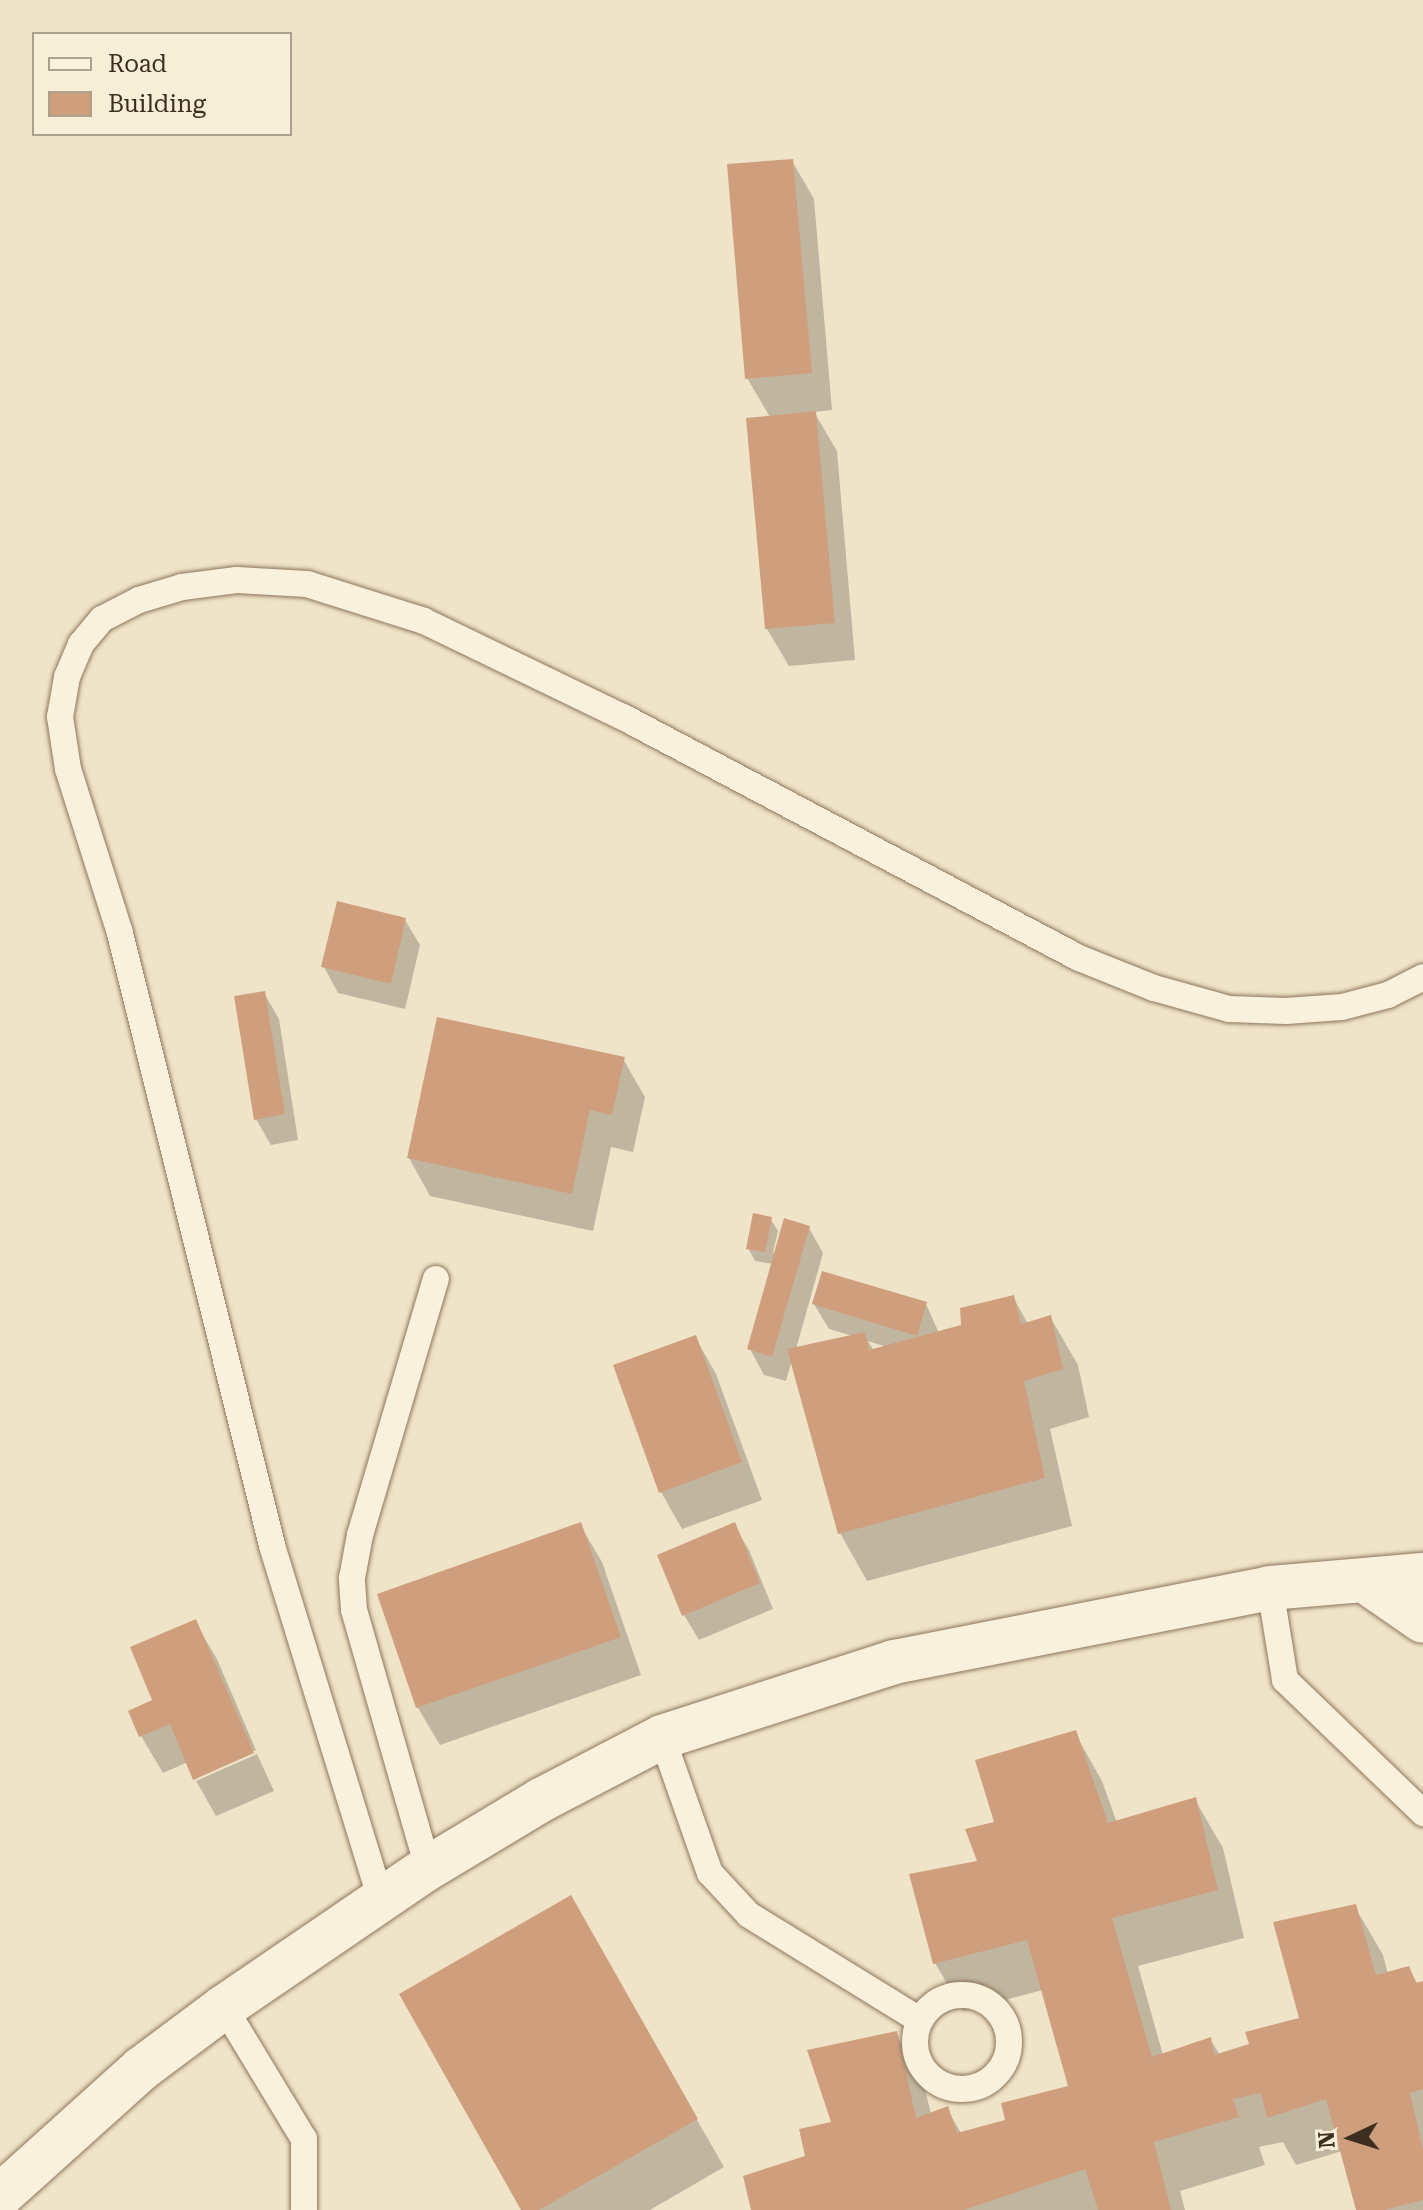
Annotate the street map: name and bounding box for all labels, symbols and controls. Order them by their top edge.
legend [32,32,292,136]
text: Road [108,50,167,78]
text: Building [108,90,206,118]
north arrow [1311,2098,1391,2178]
text: N [1313,2130,1340,2149]

